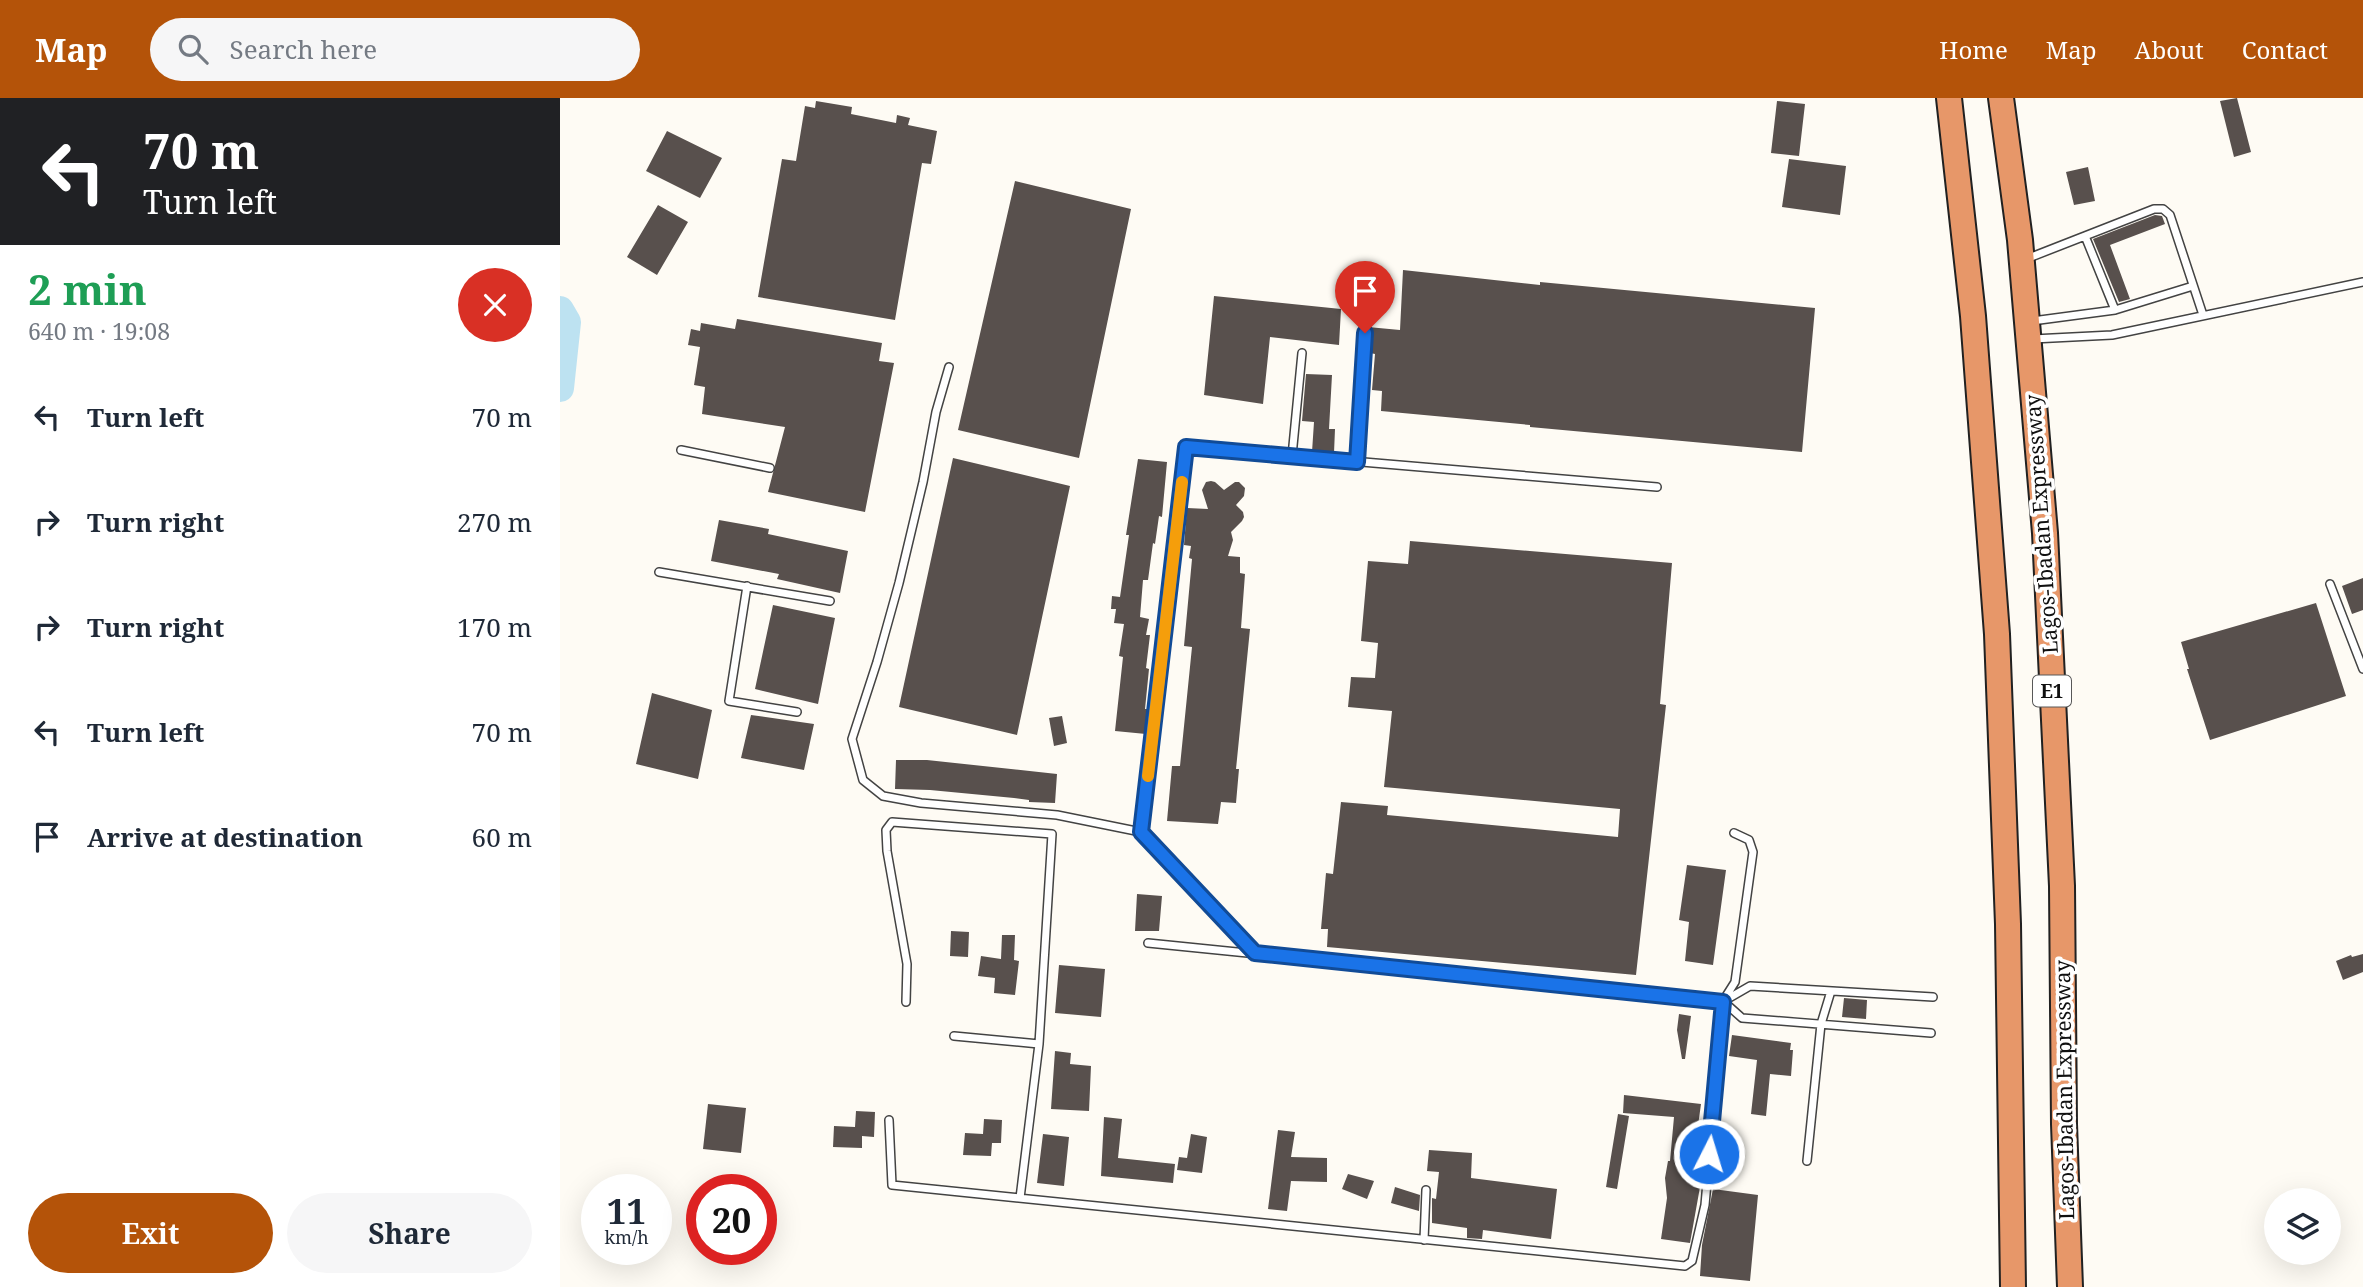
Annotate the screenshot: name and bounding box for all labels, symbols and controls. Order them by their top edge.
search box [150,18,640,81]
text: Map [35,27,108,72]
icon: search [174,30,212,68]
text: Search here [230,31,377,67]
text: Home [1939,33,2008,66]
text: Map [2046,33,2097,66]
text: About [2135,33,2204,66]
text: Contact [2242,33,2328,66]
text: 70 m [143,117,259,183]
icon: left [28,126,119,217]
text: Turn left [143,180,277,223]
text: 2 min [28,260,147,317]
pin [1335,261,1395,333]
button: close [458,268,532,342]
icon: arrive [1346,272,1384,310]
text: 640 m · 19:08 [28,315,170,347]
street label: Lagos-Ibadan Expressway [2018,393,2064,655]
icon: left [28,398,66,436]
text: Turn left [87,399,204,435]
text: 70 m [472,399,532,435]
icon: right [28,503,66,541]
text: Turn right [87,504,224,540]
text: 270 m [457,504,532,540]
icon: right [28,608,66,646]
text: Turn right [87,609,224,645]
text: 170 m [457,609,532,645]
road number: E1 [2033,676,2071,706]
icon: left [28,713,66,751]
text: Turn left [87,714,204,750]
text: 70 m [472,714,532,750]
icon: arrive [28,818,66,856]
text: Arrive at destination [87,819,363,855]
text: 60 m [472,819,532,855]
street label: Lagos-Ibadan Expressway [2048,960,2080,1220]
position arrow [1672,1117,1746,1191]
speed limit sign: 20 [686,1174,777,1265]
text: 11 [607,1187,646,1234]
map controls [2264,1188,2341,1265]
button: layers [2264,1188,2341,1265]
button: Exit [28,1193,273,1273]
button: Share [287,1193,532,1273]
text: km/h [604,1225,649,1249]

